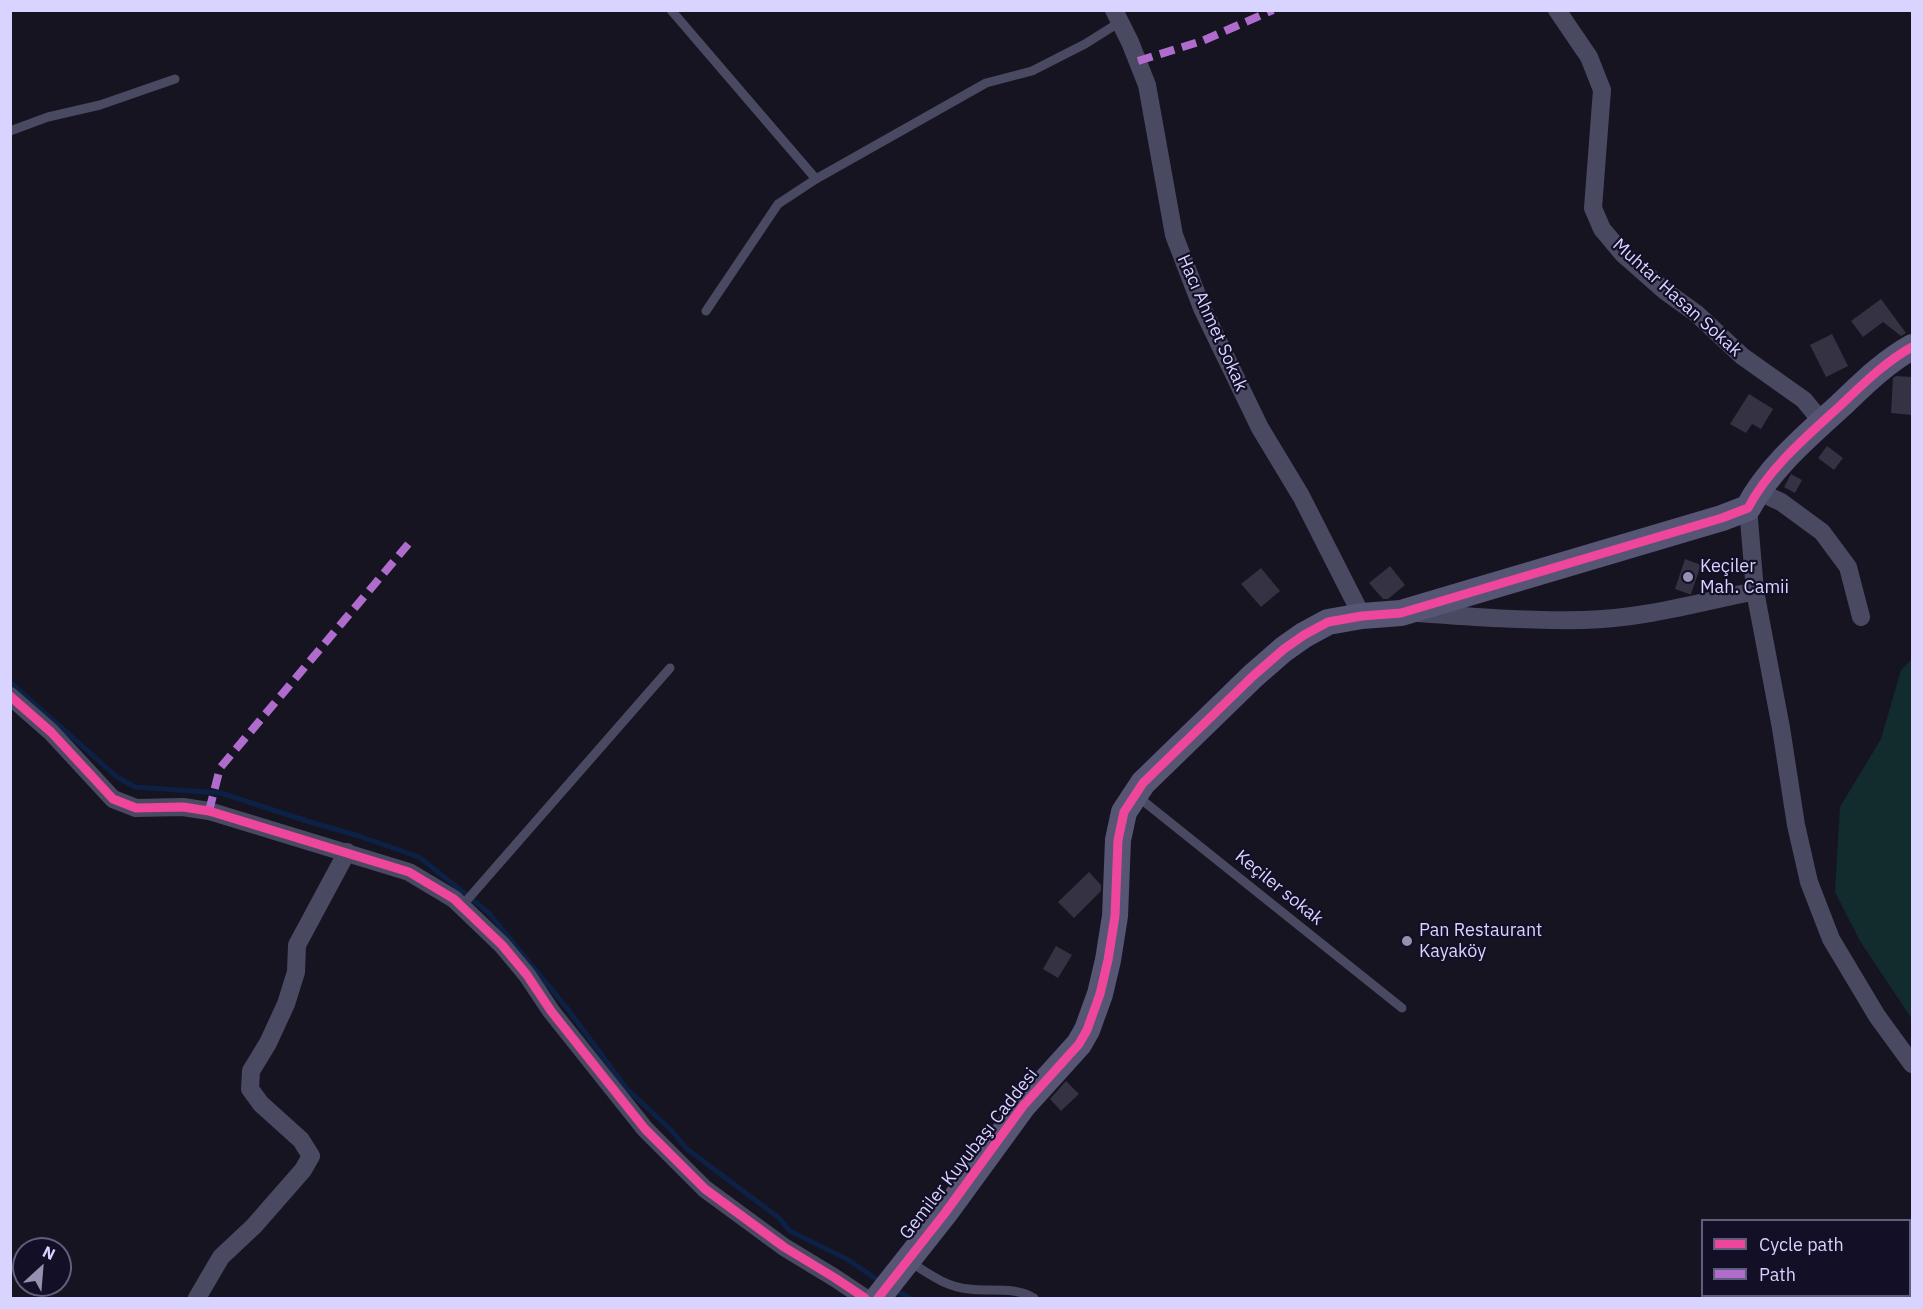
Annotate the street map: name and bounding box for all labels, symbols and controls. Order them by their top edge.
street label: Muhtar Hasan Sokak [1608,234,1746,362]
street label: Hacı Ahmet Sokak [1172,251,1252,395]
place label: Keçiler Mah. Camii [1700,556,1789,598]
marker: Keçiler Mah. Camii [1681,570,1695,584]
street label: Keçiler sokak [1230,846,1328,930]
place label: Pan Restaurant Kayaköy [1419,920,1542,962]
marker: Pan Restaurant Kayaköy [1400,934,1414,948]
street label: Gemiler Kuyubaşı Caddesi [895,1064,1043,1244]
legend [1701,1219,1911,1297]
text: Cycle path [1759,1233,1844,1256]
north arrow [12,1237,72,1297]
text: N [39,1241,59,1264]
text: Path [1759,1263,1796,1286]

